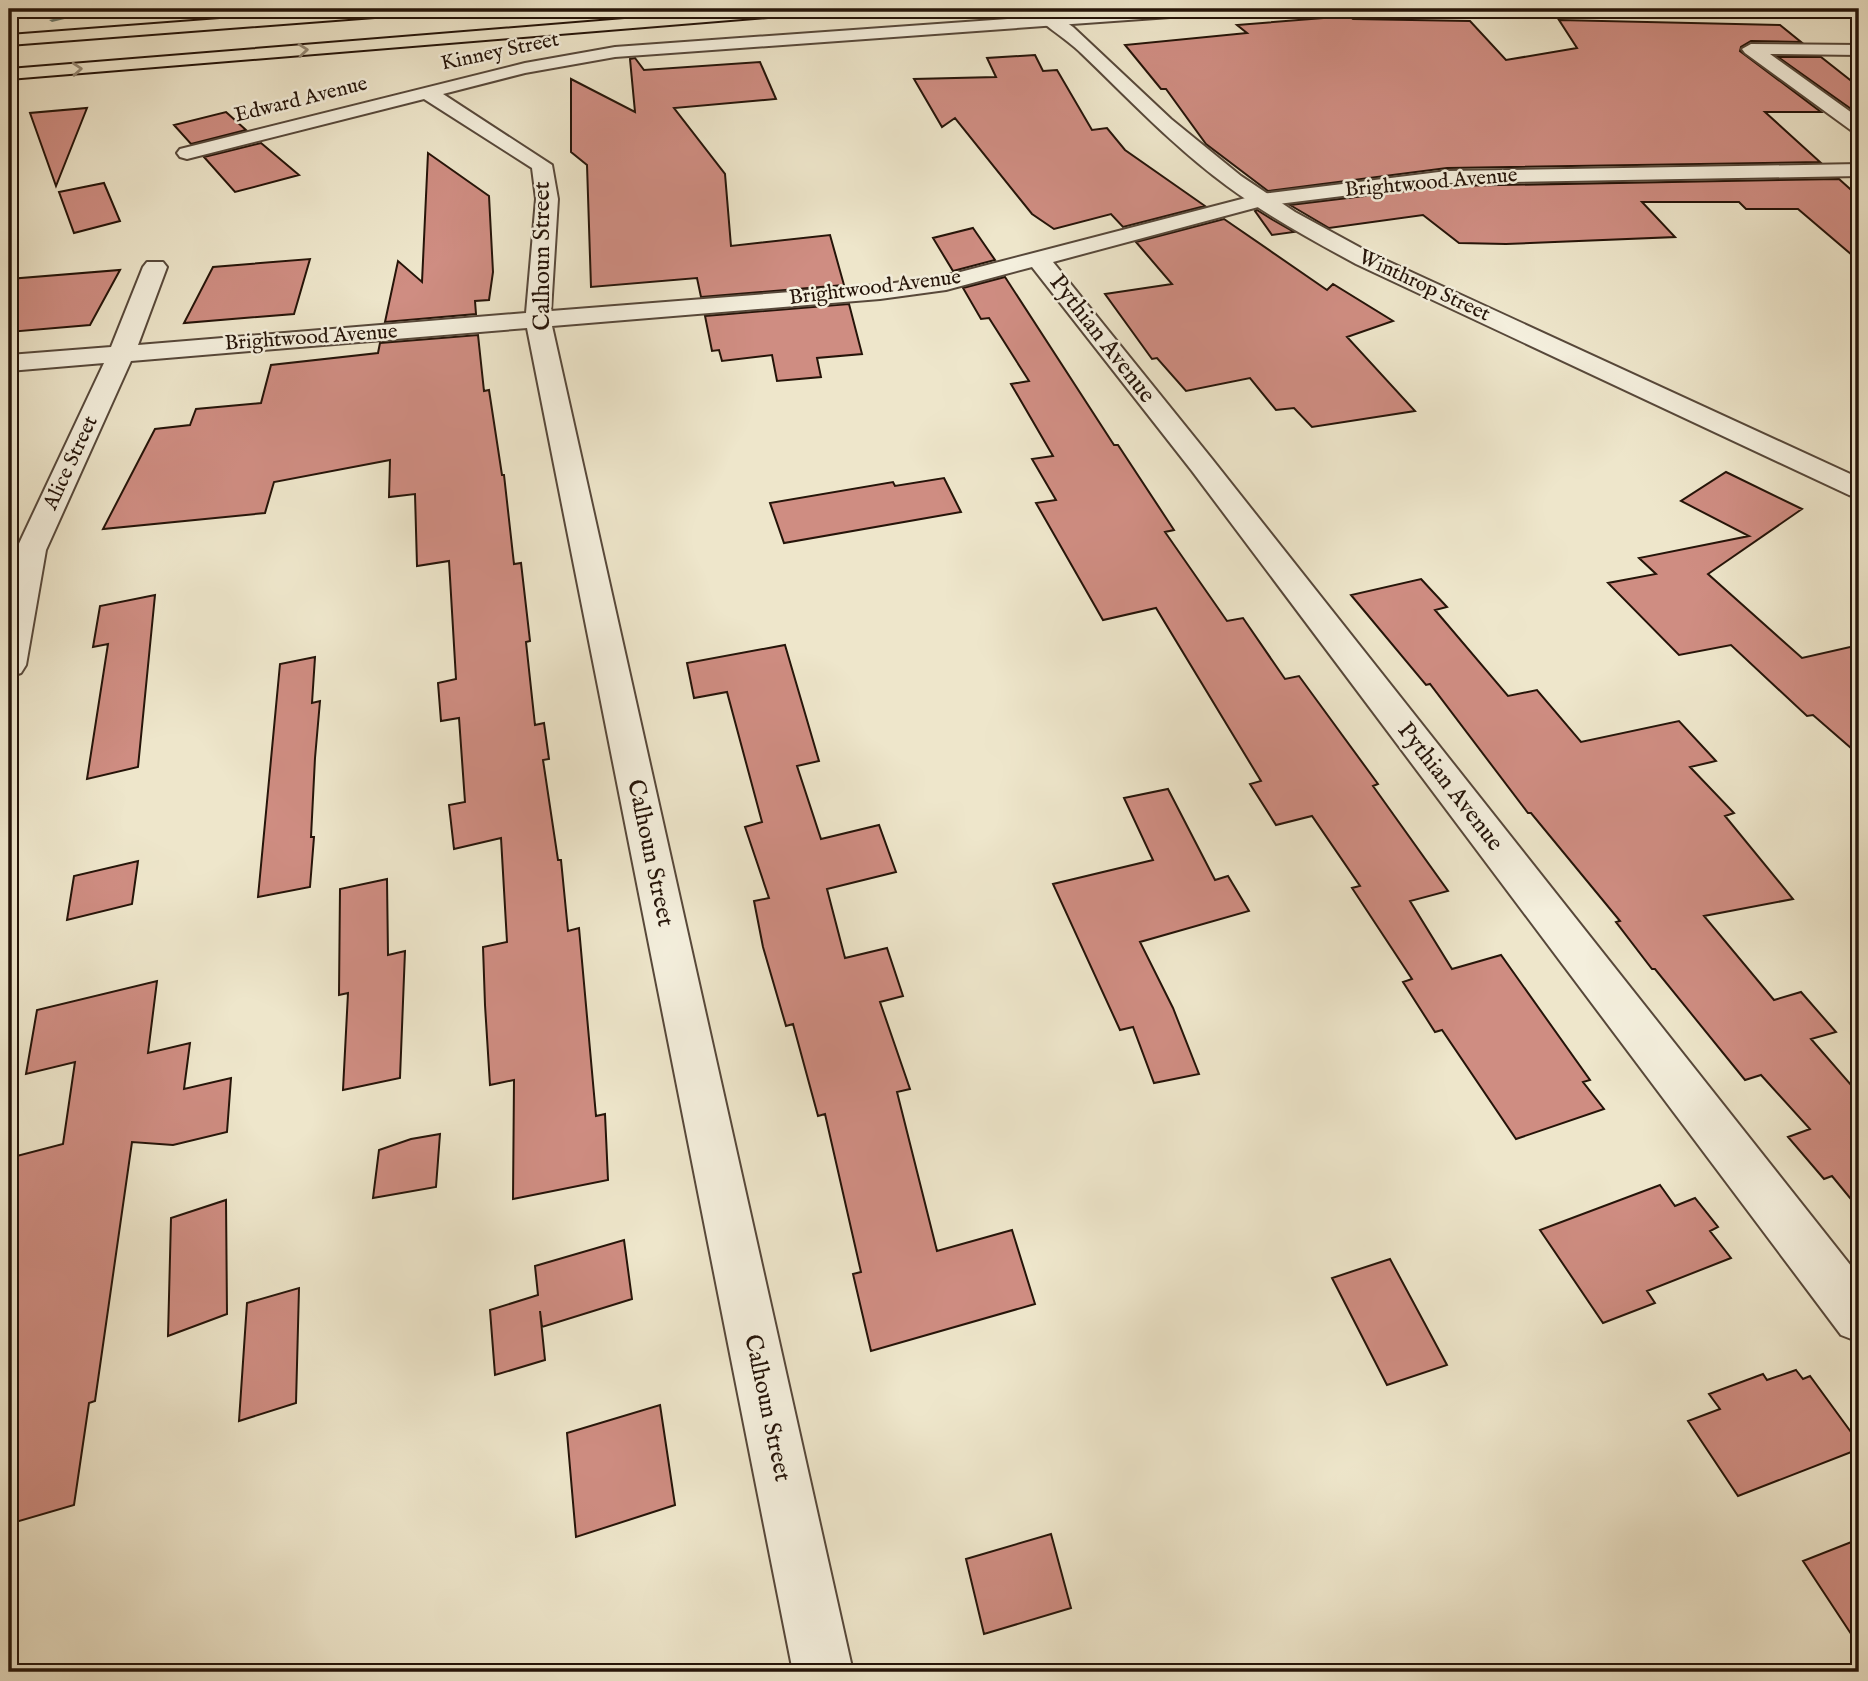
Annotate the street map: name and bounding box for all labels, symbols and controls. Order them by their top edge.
street label: Kinney Street [439,26,561,78]
one-way arrow [298,43,309,58]
one-way arrow [72,62,83,77]
street label: Edward Avenue [232,70,371,130]
street label: Brightwood Avenue [1344,162,1519,204]
street label: Calhoun Street [527,181,558,331]
street label: Winthrop Street [1354,244,1494,328]
street label: Brightwood Avenue [787,264,963,312]
street label: Pythian Avenue [1042,268,1162,410]
street label: Brightwood Avenue [224,318,399,358]
street label: Alice Street [37,412,105,515]
street label: Pythian Avenue [1390,716,1510,858]
street label: Calhoun Street [619,777,681,929]
street label: Calhoun Street [736,1332,798,1484]

